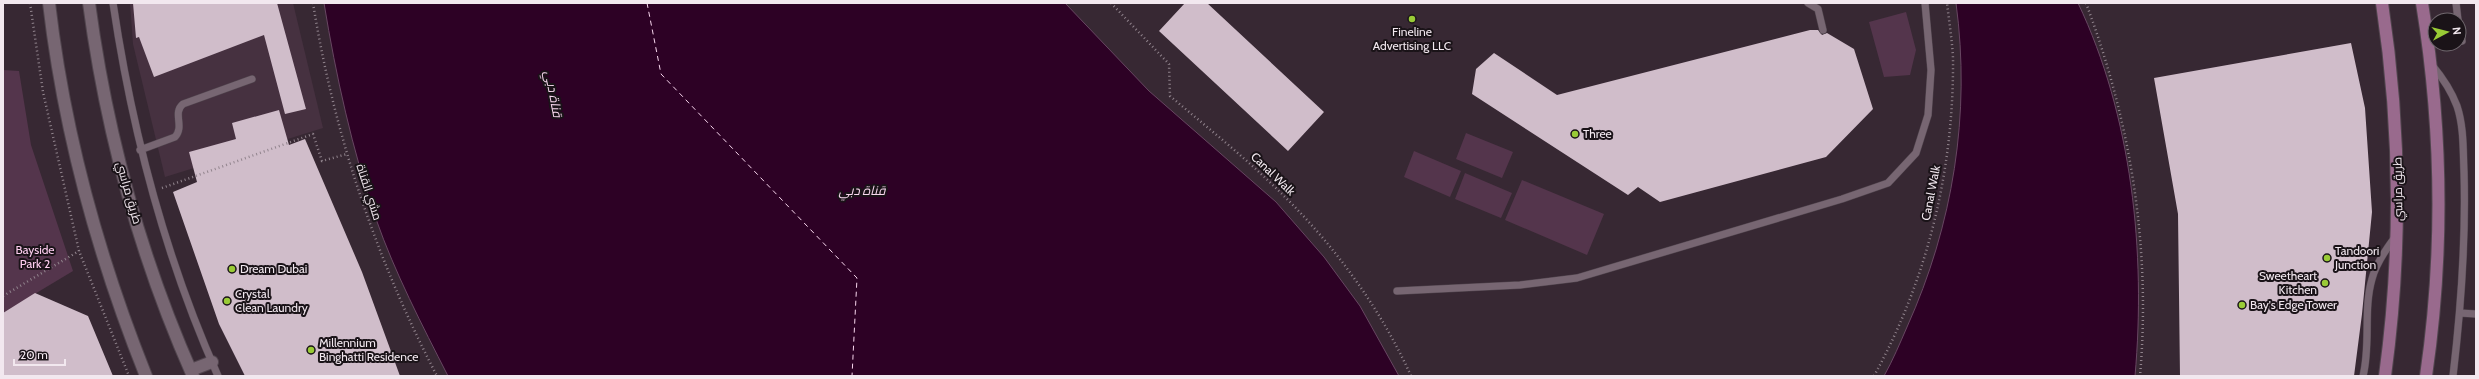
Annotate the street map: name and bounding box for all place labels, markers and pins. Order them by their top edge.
marker: Fineline Advertising LLC [1407,14,1417,24]
place label: Fineline Advertising LLC [1373,24,1451,53]
place label: Three [1583,126,1612,141]
marker: Three [1570,129,1580,139]
place label: Tandoori Junction [2334,243,2379,272]
marker: Tandoori Junction [2322,253,2332,263]
place label: Dream Dubai [240,261,307,276]
marker: Dream Dubai [227,264,237,274]
place label: Sweetheart Kitchen [2259,268,2317,297]
marker: Sweetheart Kitchen [2320,278,2330,288]
place label: Crystal Clean Laundry [235,286,308,315]
marker: Crystal Clean Laundry [222,296,232,306]
place label: Bay's Edge Tower [2250,297,2337,312]
marker: Bay's Edge Tower [2237,300,2247,310]
place label: Millennium Binghatti Residence [319,335,418,364]
marker: Millennium Binghatti Residence [306,345,316,355]

